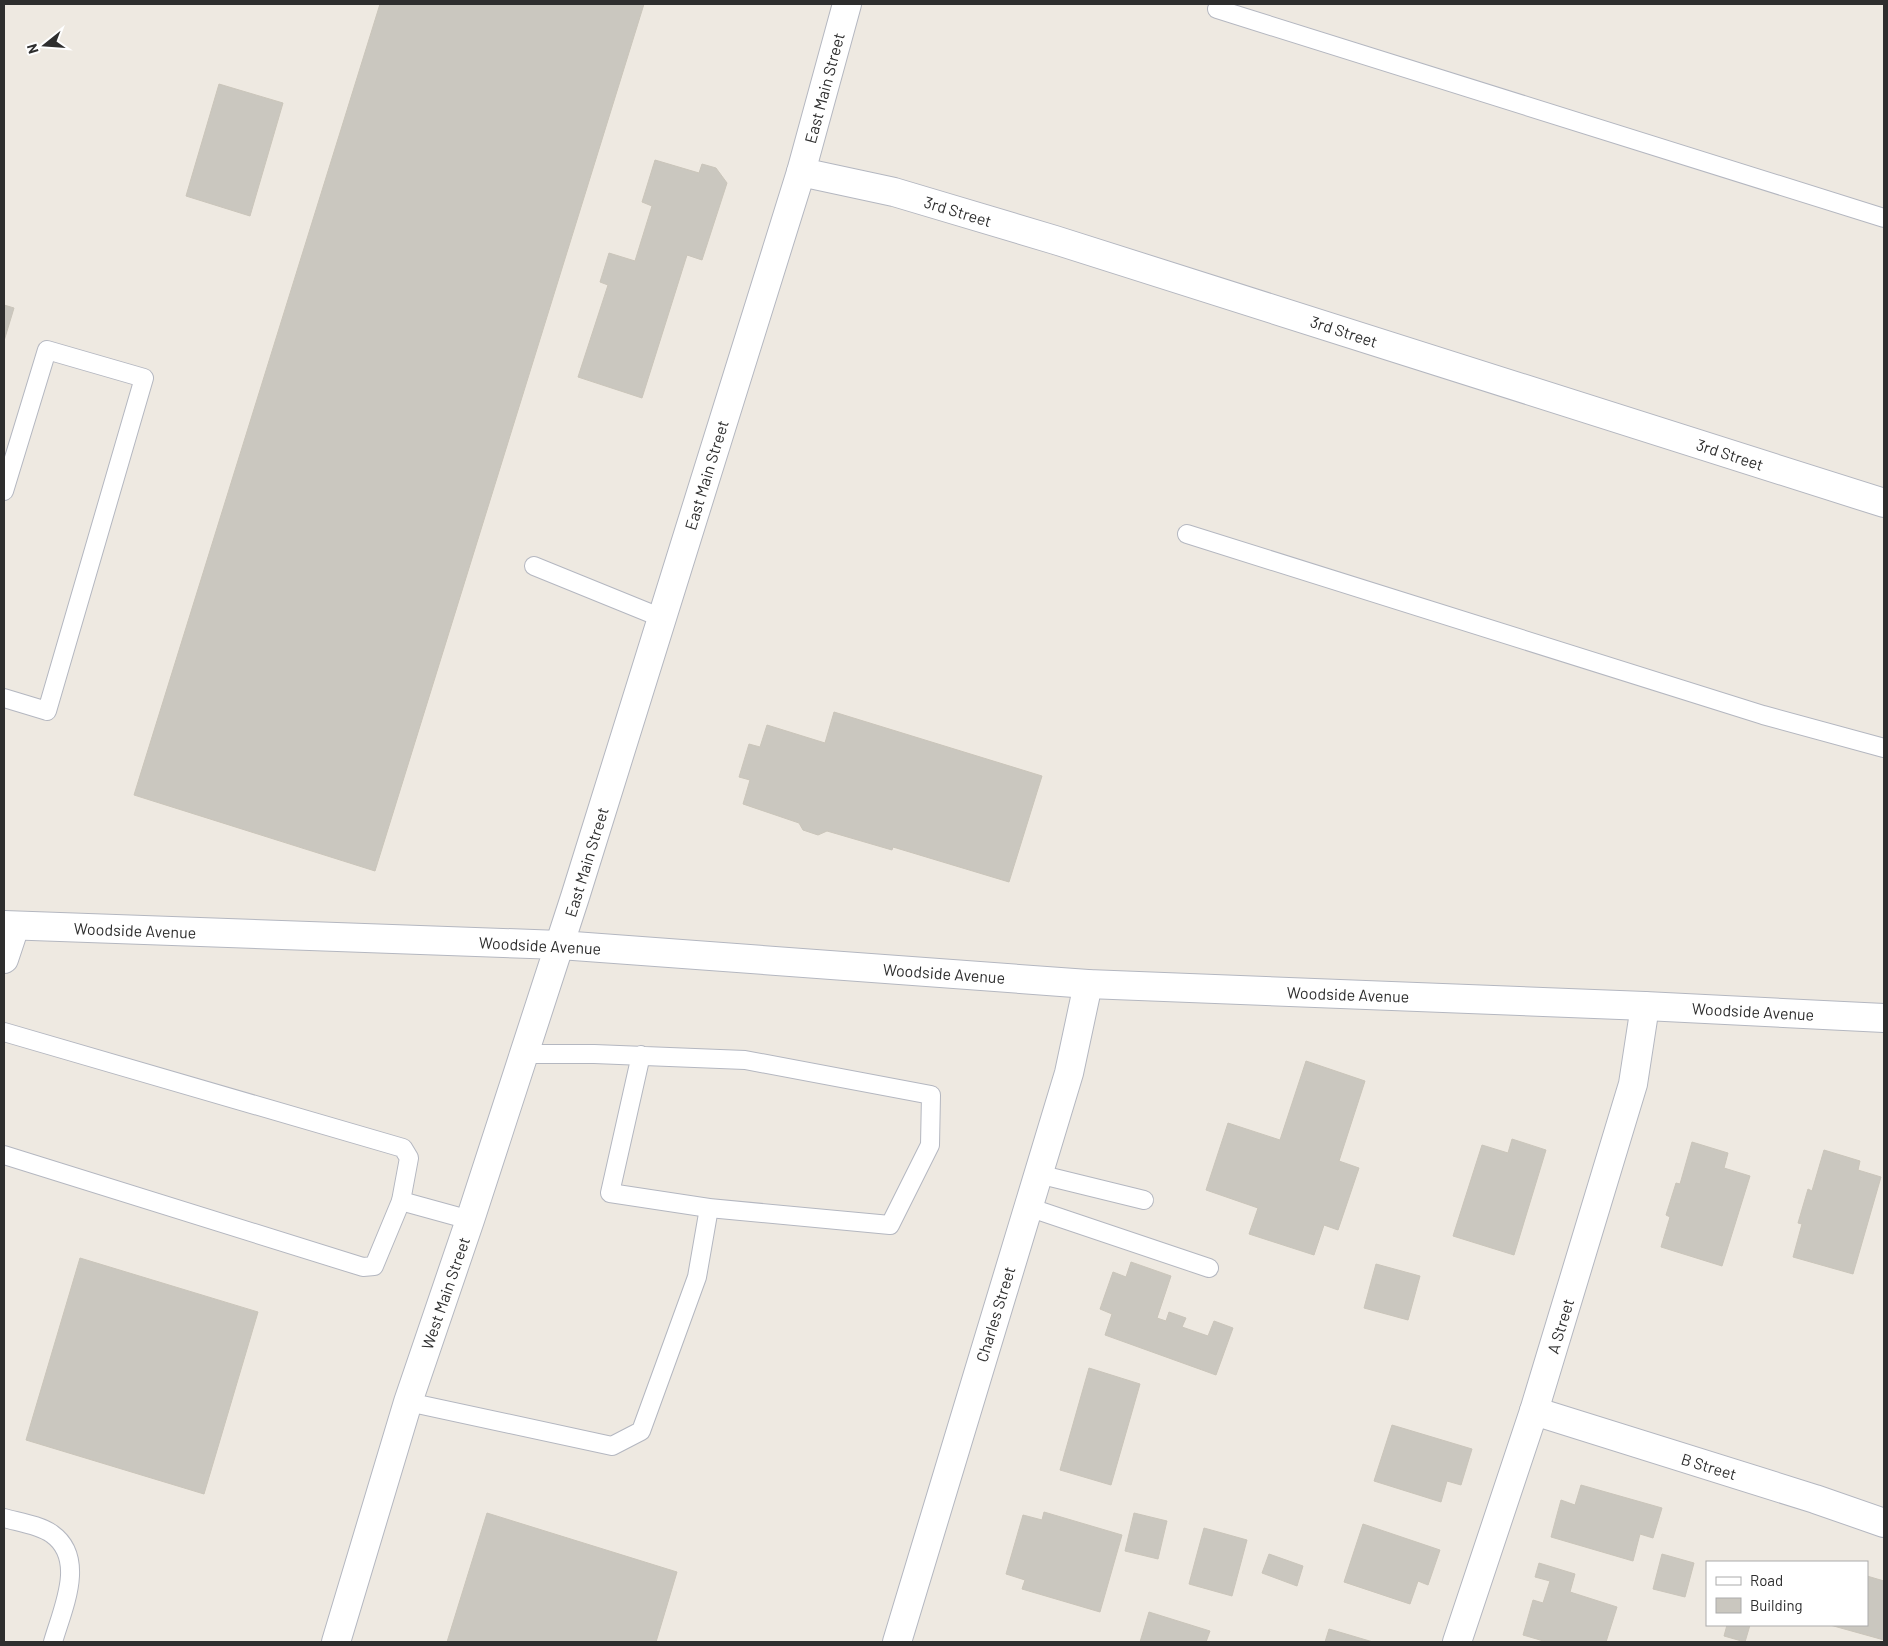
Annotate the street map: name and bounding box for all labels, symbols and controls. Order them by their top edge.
north arrow [20,20,70,70]
street label: East Main Street [800,31,848,145]
text: N [23,42,42,56]
street label: 3rd Street [922,192,994,230]
street label: 3rd Street [1308,311,1380,351]
street label: East Main Street [680,418,732,532]
street label: 3rd Street [1694,434,1766,474]
street label: East Main Street [560,805,612,919]
street label: Woodside Avenue [73,918,197,942]
street label: Woodside Avenue [478,932,602,958]
street label: Woodside Avenue [882,959,1006,987]
street label: Woodside Avenue [1286,982,1410,1006]
street label: Woodside Avenue [1691,998,1815,1024]
street label: West Main Street [417,1234,473,1352]
street label: Charles Street [971,1264,1019,1364]
street label: A Street [1543,1296,1577,1356]
street label: B Street [1679,1449,1739,1483]
legend [1706,1561,1868,1626]
text: Road [1750,1571,1783,1589]
text: Building [1750,1596,1803,1614]

